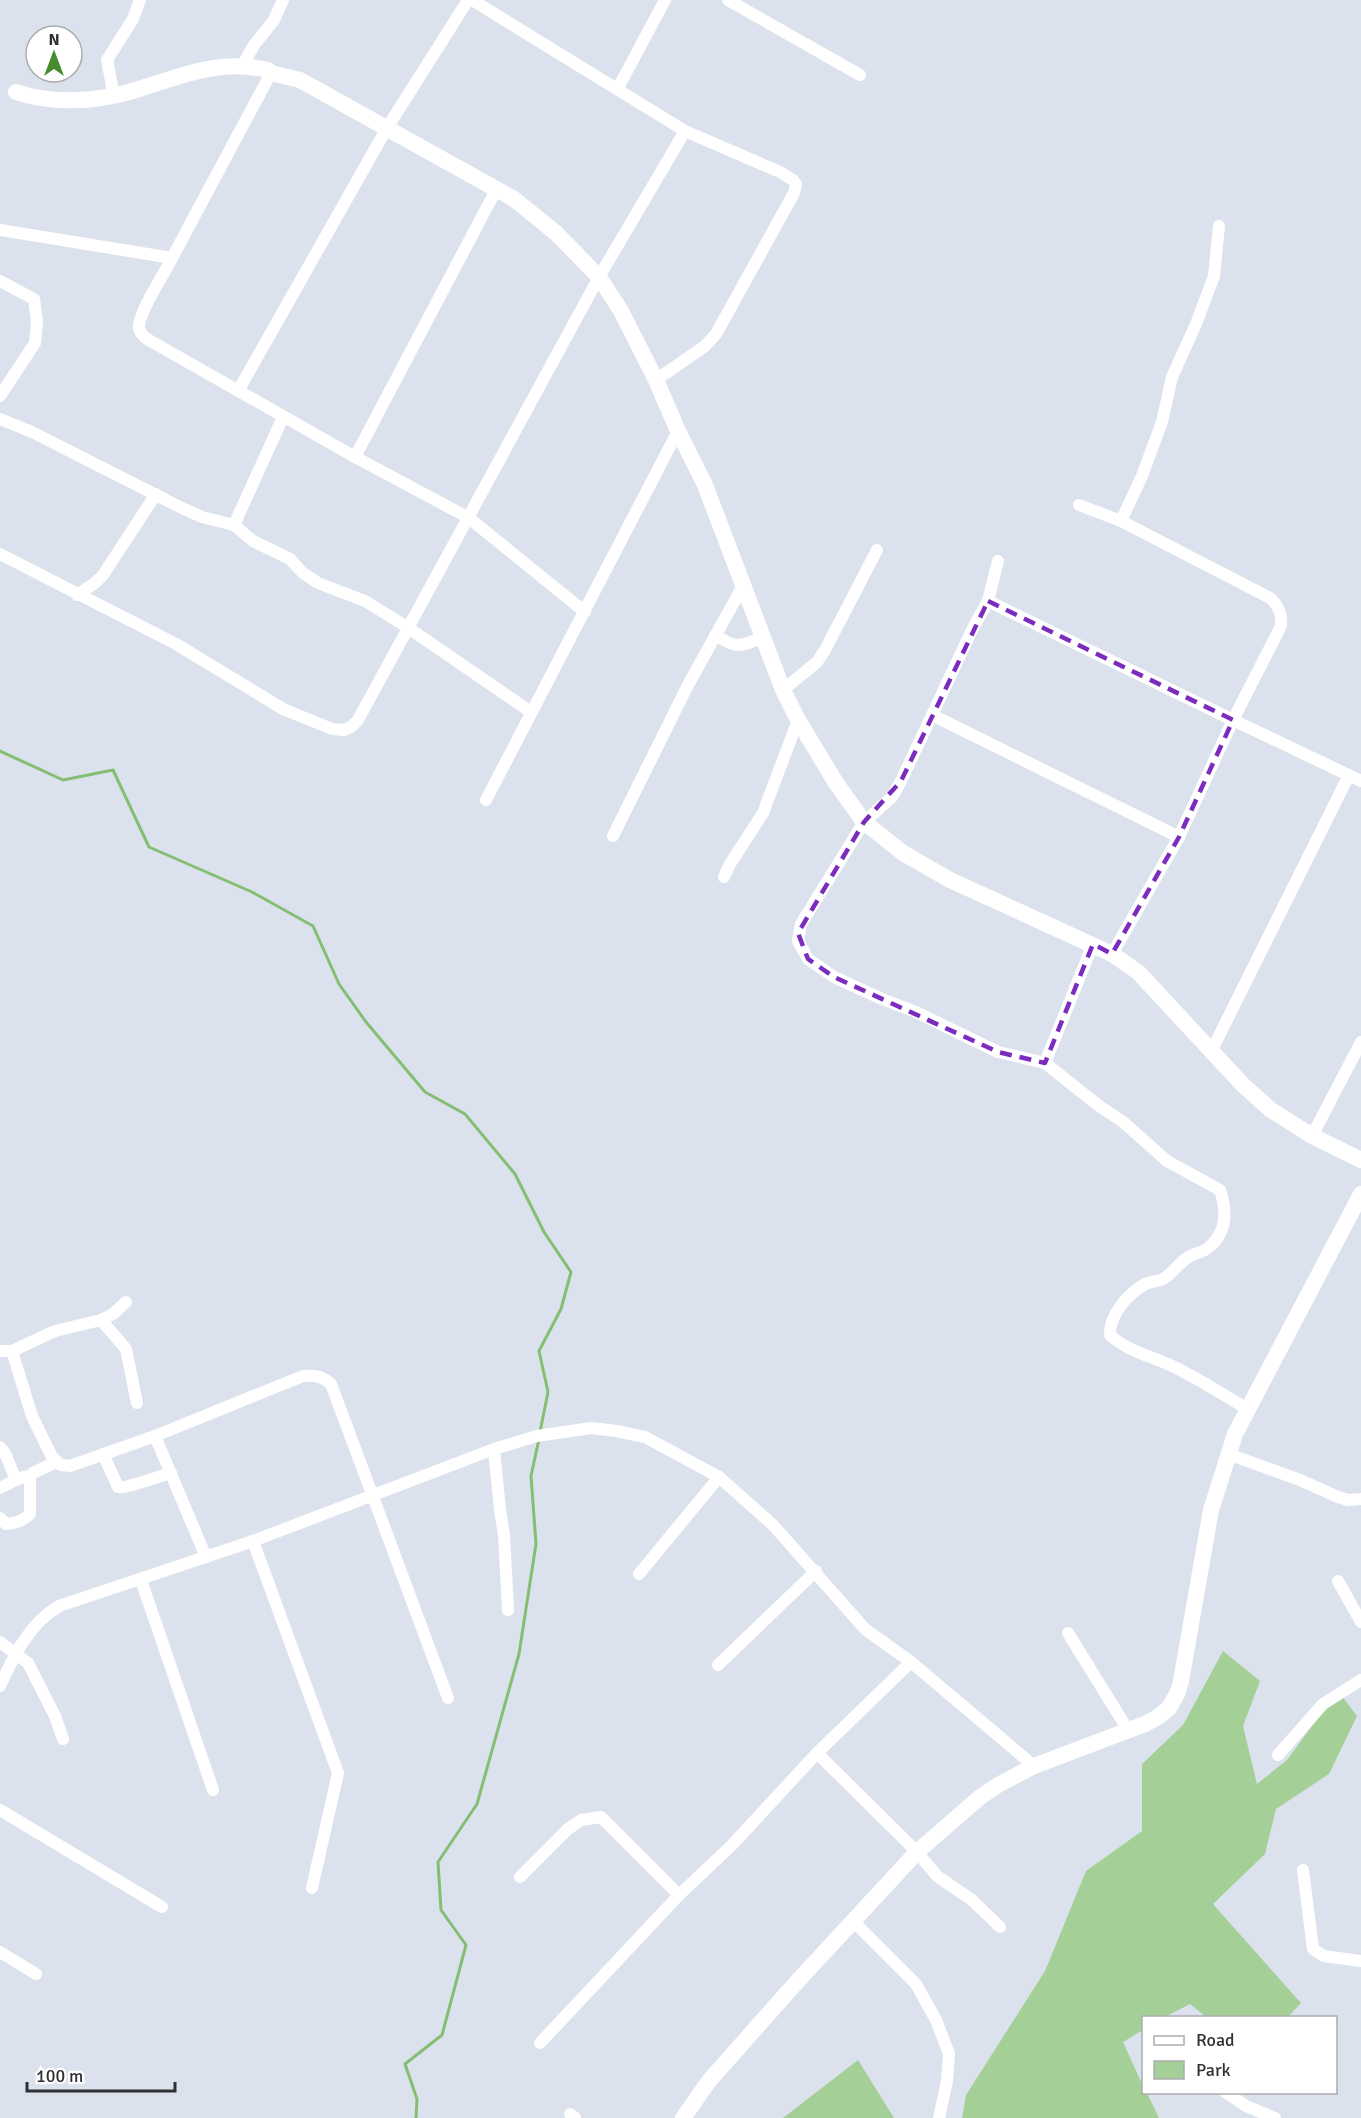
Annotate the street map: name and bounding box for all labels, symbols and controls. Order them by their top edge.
north arrow [24,24,84,84]
text: N [48,30,60,50]
legend [1142,2016,1337,2094]
text: Road [1196,2029,1235,2051]
scale bar [27,2055,176,2093]
text: Park [1196,2059,1231,2081]
text: 100 m [36,2065,83,2087]

